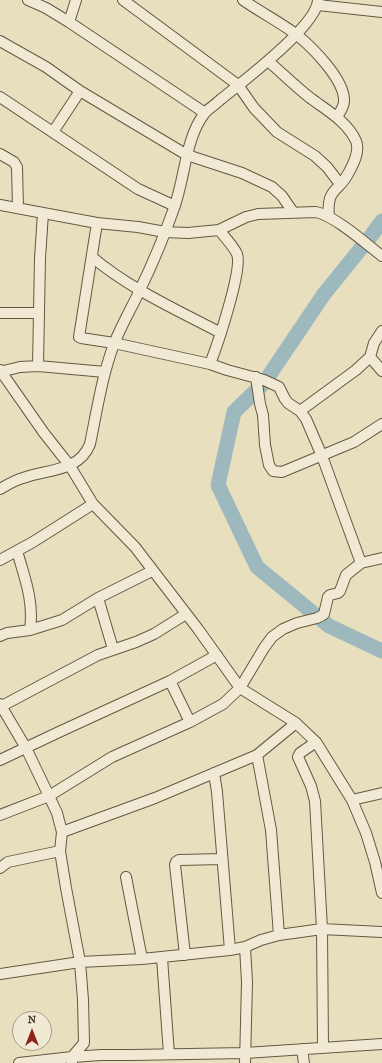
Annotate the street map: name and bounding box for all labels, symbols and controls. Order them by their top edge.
north arrow [12,1011,52,1051]
text: N [28,1013,36,1026]

